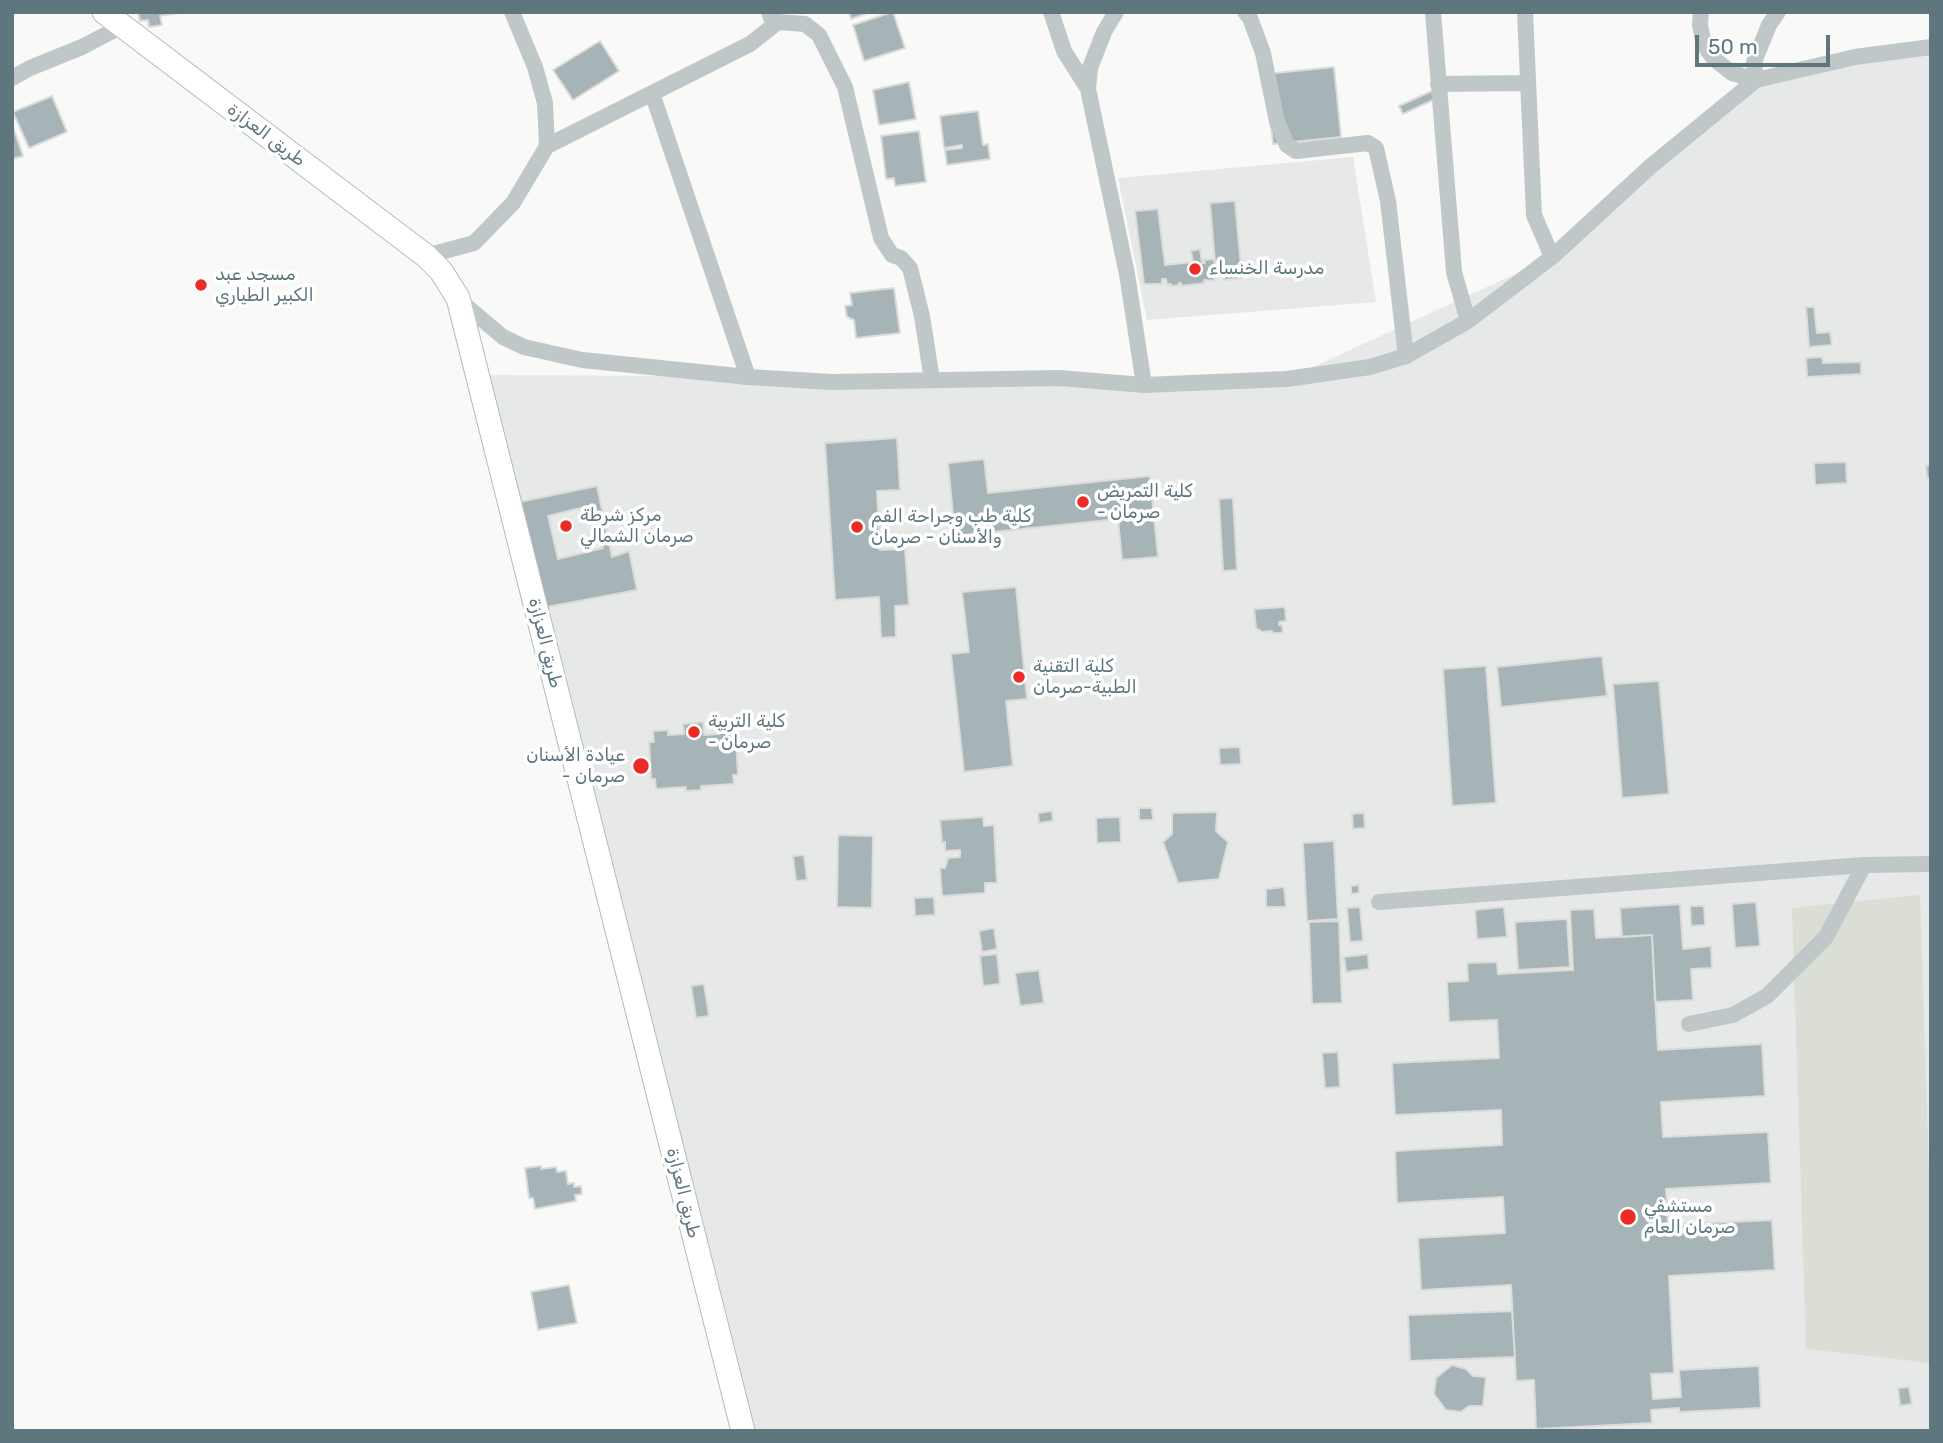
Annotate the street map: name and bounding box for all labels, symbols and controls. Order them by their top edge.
scale bar [1698,21,1833,65]
text: 50 m [1708,34,1758,59]
street label: طريق العزازة [223,99,309,171]
place label: مدرسة الخنساء [1209,258,1324,280]
marker: مدرسة الخنساء [1187,261,1203,277]
place label: مسجد عبد الكبير الطياري [215,264,314,306]
marker: مسجد عبد الكبير الطياري [193,277,209,293]
place label: كلية التمريض - صرمان [1097,481,1193,524]
marker: كلية التمريض - صرمان [1075,494,1091,510]
place label: مركز شرطة صرمان الشمالي [580,505,694,548]
place label: كلية طب وجراحة الفم والأسنان - صرمان [871,506,1031,548]
marker: مركز شرطة صرمان الشمالي [558,518,574,534]
marker: كلية طب وجراحة الفم والأسنان - صرمان [849,519,865,535]
street label: طريق العزازة [523,596,567,690]
place label: كلية التقنية الطبية-صرمان [1033,656,1137,698]
marker: كلية التقنية الطبية-صرمان [1011,669,1027,685]
place label: كلية التربية - صرمان [708,711,785,754]
marker: كلية التربية - صرمان [686,724,702,740]
place label: عيادة الأسنان - صرمان [526,745,625,788]
marker: عيادة الأسنان - صرمان [631,756,651,776]
street label: طريق العزازة [661,1146,705,1240]
place label: مستشفي صرمان العام [1644,1196,1735,1238]
marker: مستشفي صرمان العام [1618,1207,1638,1227]

